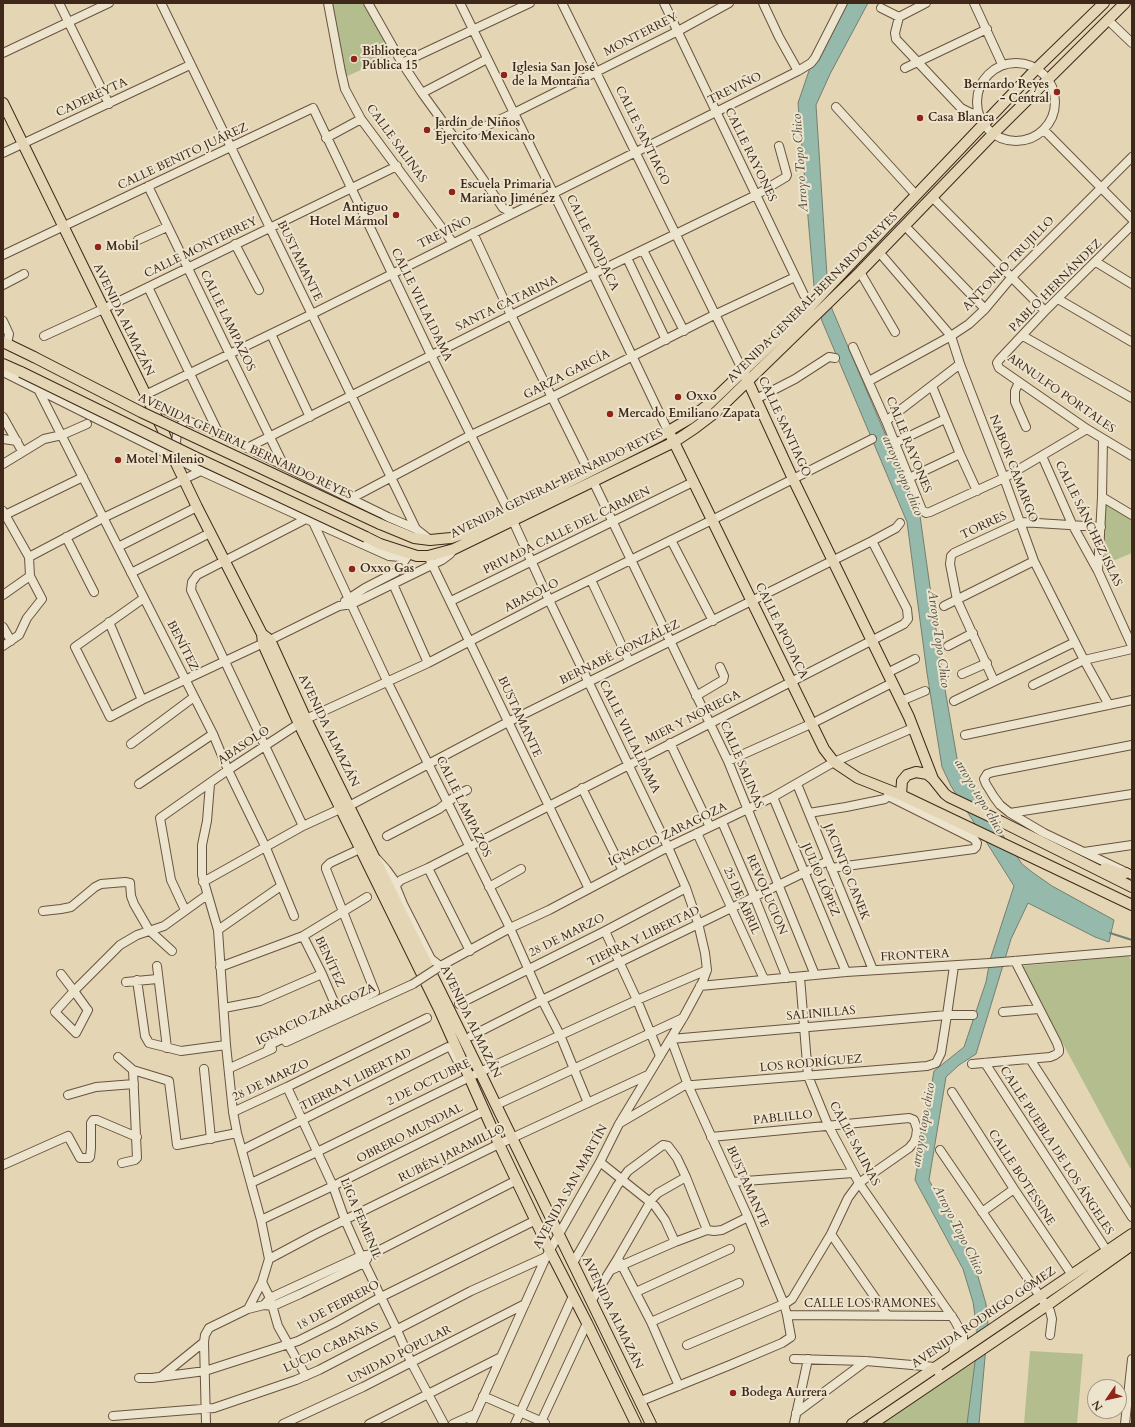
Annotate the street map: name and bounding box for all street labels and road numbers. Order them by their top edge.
street label: MONTERREY [602,10,680,60]
street label: TREVIÑO [706,70,764,108]
street label: CADEREYTA [54,75,130,121]
street label: CALLE SANTIAGO [612,84,672,188]
street label: CALLE SALINAS [363,102,429,186]
street label: CALLE RAYONES [721,106,779,204]
street label: CALLE BENITO JUÁREZ [116,121,250,193]
street label: CALLE APODACA [563,193,621,293]
street label: AVENIDA GENERAL BERNARDO REYES [725,210,901,386]
street label: CALLE MONTERREY [142,214,260,282]
street label: TREVIÑO [416,214,474,252]
street label: ANTONIO TRUJILLO [960,214,1058,314]
street label: BUSTAMANTE [273,218,325,304]
street label: PABLO HERNÁNDEZ [1007,237,1105,335]
street label: CALLE VILLALDAMA [387,246,455,364]
street label: AVENIDA ALMAZÁN [89,261,157,379]
street label: CALLE LAMPAZOS [196,268,258,374]
street label: SANTA CATARINA [454,273,560,335]
street label: GARZA GARCÍA [521,347,613,403]
street label: ARNULFO PORTALES [1004,351,1118,437]
street label: CALLE SANTIAGO [754,375,814,479]
street label: AVENIDA GENERAL BERNARDO REYES [136,391,354,503]
street label: CALLE RAYONES [882,395,934,495]
street label: NABOR CAMARGO [986,413,1040,525]
street label: AVENIDA GENERAL BERNARDO REYES [448,426,666,542]
street label: CALLE SÁNCHEZ ISLAS [1051,459,1125,589]
street label: PRIVADA CALLE DEL CARMEN [481,484,653,578]
street label: TORRES [959,509,1009,543]
street label: ABASOLO [502,576,562,616]
street label: CALLE APODACA [752,581,810,681]
street label: BENÍTEZ [163,618,201,674]
street label: BERNABÉ GONZÁLEZ [558,618,682,688]
street label: AVENIDA ALMAZÁN [294,672,362,790]
street label: BUSTAMANTE [494,674,544,760]
street label: CALLE VILLALDAMA [595,678,663,796]
street label: MIER Y NORIEGA [643,688,743,748]
street label: CALLE SALINAS [716,719,766,811]
street label: ABASOLO [215,724,273,768]
street label: CALLE LAMPAZOS [432,754,494,860]
street label: IGNACIO ZARAGOZA [606,800,730,870]
street label: JACINTO CANEK [820,822,872,922]
street label: JULIO LÓPEZ [798,841,842,919]
street label: REVOLUCION [743,853,789,937]
street label: 25 DE ABRIL [720,865,762,937]
street label: TIERRA Y LIBERTAD [585,904,703,970]
street label: 28 DE MARZO [527,911,607,961]
street label: BENÍTEZ [311,934,347,990]
street label: FRONTERA [880,947,950,965]
street label: AVENIDA ALMAZÁN [436,963,504,1081]
street label: IGNACIO ZARAGOZA [254,981,378,1049]
street label: SALINILLAS [786,1004,856,1024]
street label: TIERRA Y LIBERTAD [298,1046,414,1114]
street label: LOS RODRÍGUEZ [759,1052,863,1076]
street label: 2 DE OCTUBRE [385,1056,473,1110]
street label: 28 DE MARZO [230,1057,312,1105]
street label: CALLE PUEBLA DE LOS ÁNGELES [996,1064,1116,1238]
street label: CALLE SALINAS [826,1099,882,1189]
street label: OBRERO MUNDIAL [355,1101,465,1167]
street label: PABLILLO [752,1108,814,1128]
street label: RUBÉN JARAMILLO [396,1122,508,1186]
street label: AVENIDA SAN MARTÍN [531,1122,611,1252]
street label: CALLE BOTESSINE [985,1127,1057,1229]
street label: BUSTAMANTE [723,1144,771,1230]
street label: LIGA FEMENIL [336,1176,384,1262]
street label: AVENIDA ALMAZÁN [578,1254,646,1372]
street label: AVENIDA RODRIGO GÓMEZ [909,1264,1059,1372]
street label: 18 DE FEBRERO [294,1278,382,1334]
street label: CALLE LOS RAMONES [804,1297,936,1311]
street label: LUCIO CABAÑAS [281,1320,381,1376]
street label: UNIDAD POPULAR [346,1323,454,1387]

